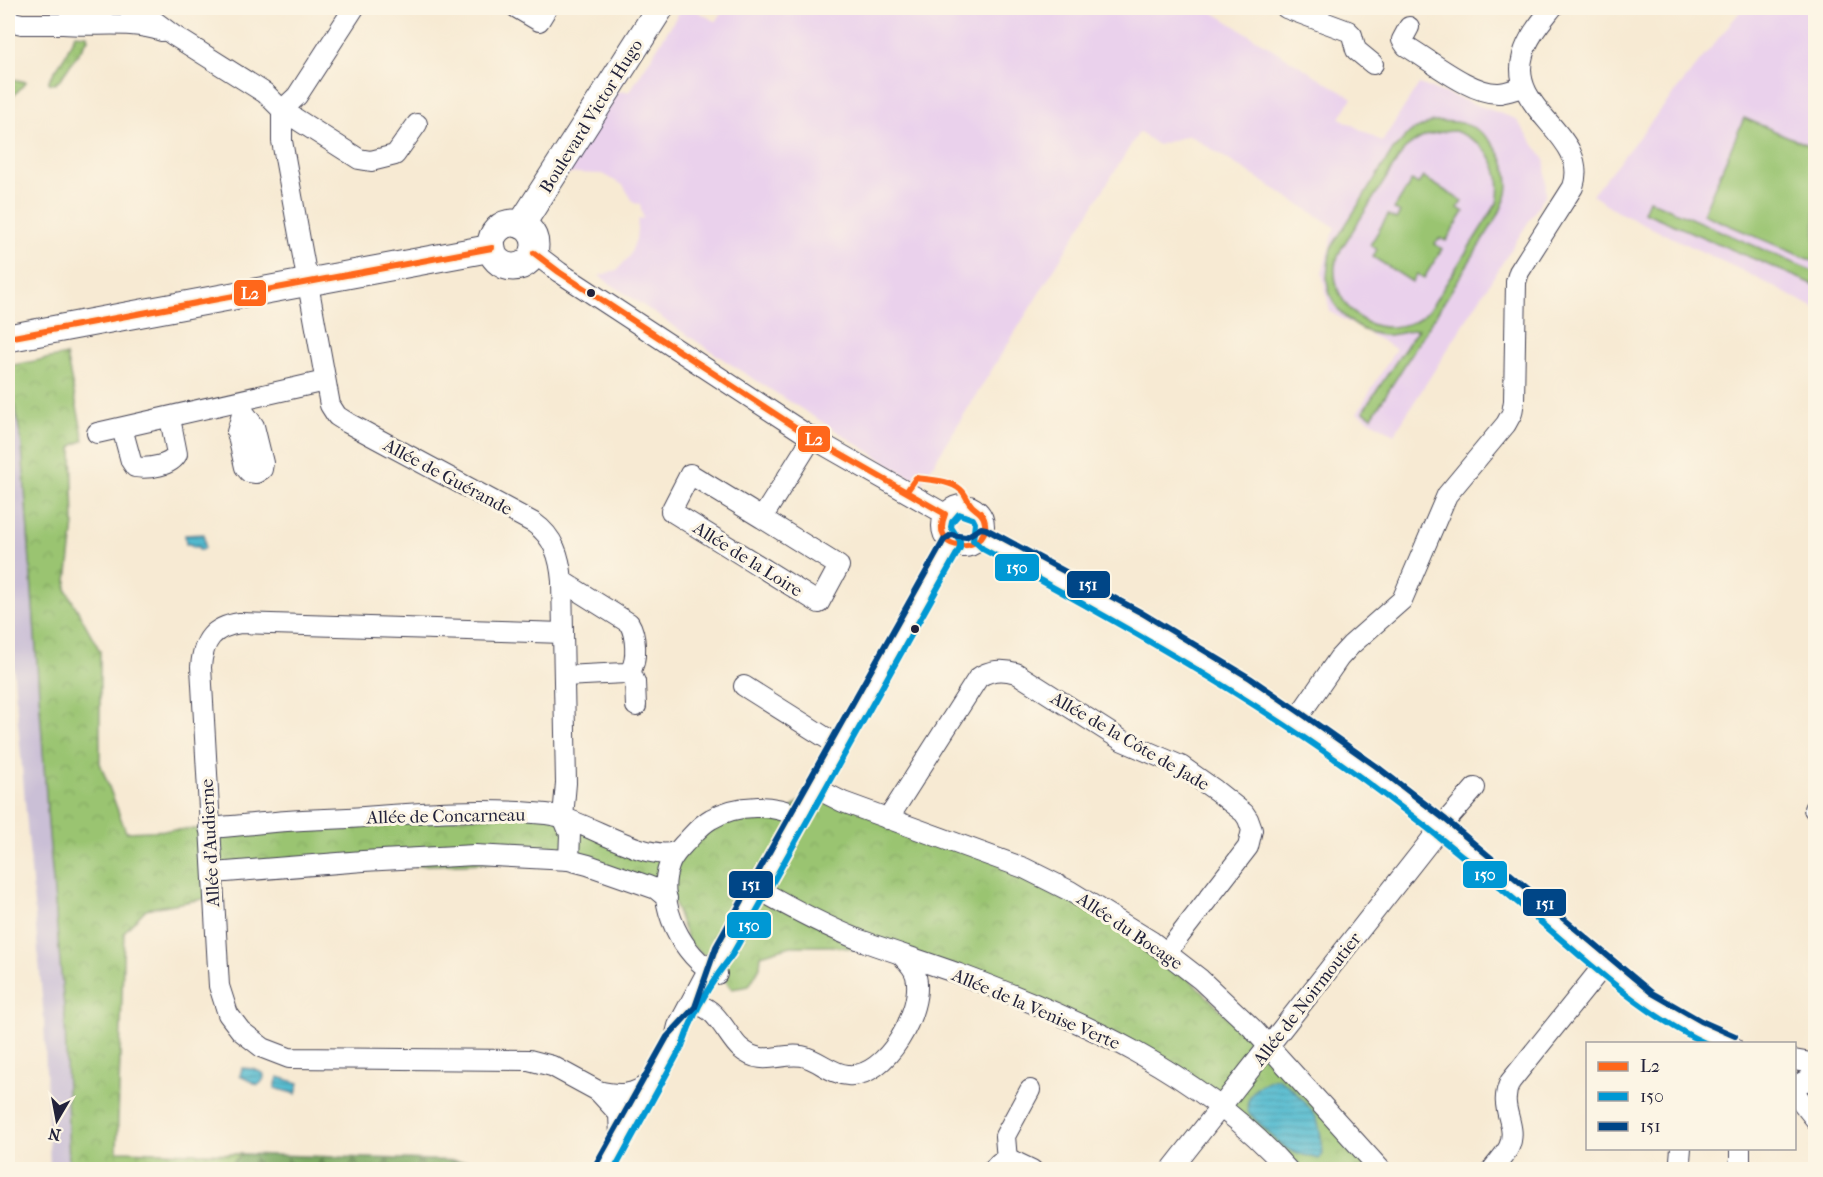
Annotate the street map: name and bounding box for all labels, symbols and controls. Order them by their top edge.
street label: Boulevard Victor Hugo [536,35,647,197]
line badge: L2 [233,279,267,307]
text: L2 [241,284,259,303]
unlabelled marker [585,287,597,299]
line badge: L2 [797,425,831,453]
text: L2 [805,430,823,449]
street label: Allée de Guérande [379,434,516,520]
street label: Allée de la Loire [688,517,806,601]
line badge: 150 [994,553,1040,582]
text: 150 [1006,558,1028,577]
line badge: 151 [1066,570,1111,599]
text: 151 [1079,575,1097,594]
unlabelled marker [909,623,921,635]
street label: Allée de la Côte de Jade [1046,687,1213,795]
street label: Allée d'Audierne [197,778,224,909]
street label: Allée de Concarneau [365,805,526,828]
line badge: 150 [1462,860,1508,889]
text: 150 [1474,865,1496,884]
line badge: 151 [728,870,774,899]
text: 151 [742,875,760,894]
street label: Allée du Bocage [1072,888,1186,974]
line badge: 151 [1522,888,1567,917]
text: 151 [1536,894,1554,913]
line badge: 150 [726,911,772,939]
text: 150 [738,916,760,935]
street label: Allée de Noirmoutier [1248,928,1366,1071]
street label: Allée de la Venise Verte [948,964,1123,1054]
legend [1586,1042,1796,1150]
text: L2 [1640,1056,1660,1077]
text: 150 [1640,1086,1664,1107]
north arrow [27,1090,87,1150]
text: 151 [1640,1116,1661,1137]
text: N [46,1124,62,1145]

